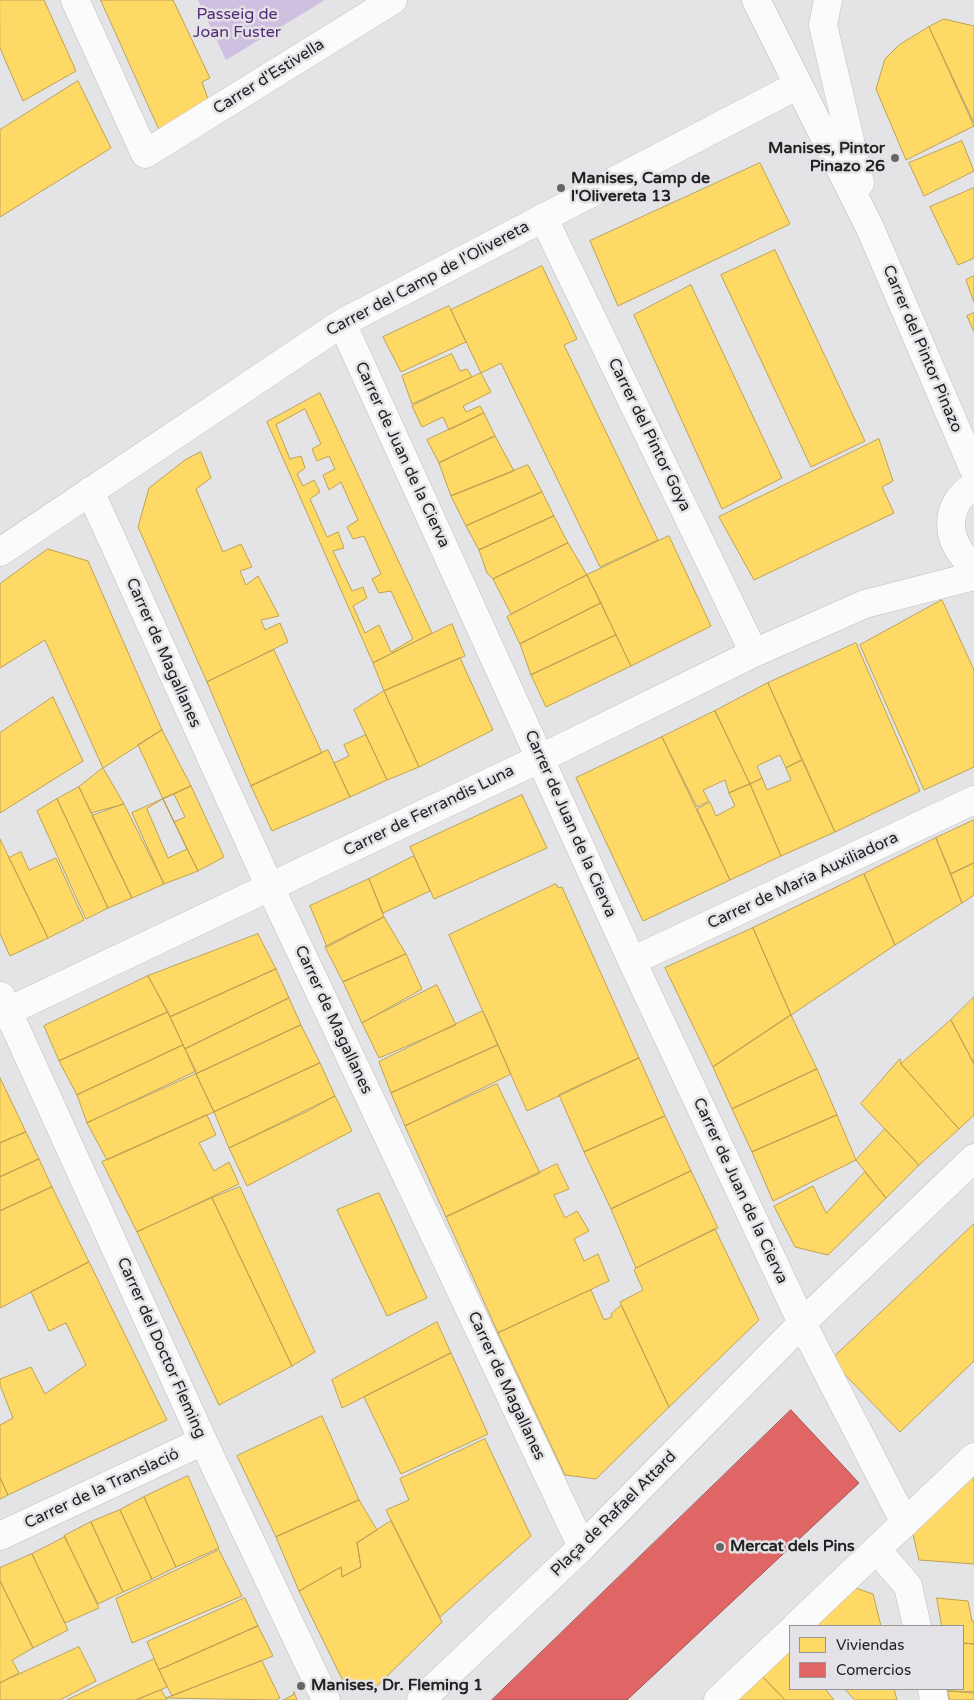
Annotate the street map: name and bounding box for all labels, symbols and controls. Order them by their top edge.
park label: Passeig de Joan Fuster [193,5,281,43]
street label: Carrer d'Estivella [210,35,328,119]
place label: Manises, Pintor Pinazo 26 [768,139,885,177]
marker: Manises, Pintor Pinazo 26 [889,152,901,164]
place label: Manises, Camp de l'Olivereta 13 [571,169,710,207]
marker: Manises, Camp de l'Olivereta 13 [555,182,567,194]
street label: Carrer del Camp de l'Olivereta [323,217,533,341]
street label: Carrer del Pintor Pinazo [878,262,966,436]
street label: Carrer del Pintor Goya [604,355,694,515]
street label: Carrer de Juan de la Cierva [350,359,454,551]
street label: Carrer de Magallanes [121,575,205,731]
street label: Carrer de Juan de la Cierva [520,727,620,921]
street label: Carrer de Ferrandis Luna [341,761,517,861]
street label: Carrer de Maria Auxiliadora [705,828,901,934]
street label: Carrer de Magallanes [290,943,376,1097]
street label: Carrer de Juan de la Cierva [688,1095,792,1287]
street label: Carrer del Doctor Fleming [112,1255,210,1441]
street label: Carrer de Magallanes [463,1309,549,1463]
street label: Carrer de la Translació [22,1445,182,1533]
street label: Plaça de Rafael Attard [547,1447,681,1581]
place label: Mercat dels Pins [730,1537,855,1557]
marker: Mercat dels Pins [714,1541,726,1553]
legend [789,1625,964,1690]
text: Viviendas [836,1636,904,1654]
text: Comercios [836,1661,911,1679]
place label: Manises, Dr. Fleming 1 [311,1676,483,1696]
marker: Manises, Dr. Fleming 1 [295,1680,307,1692]

